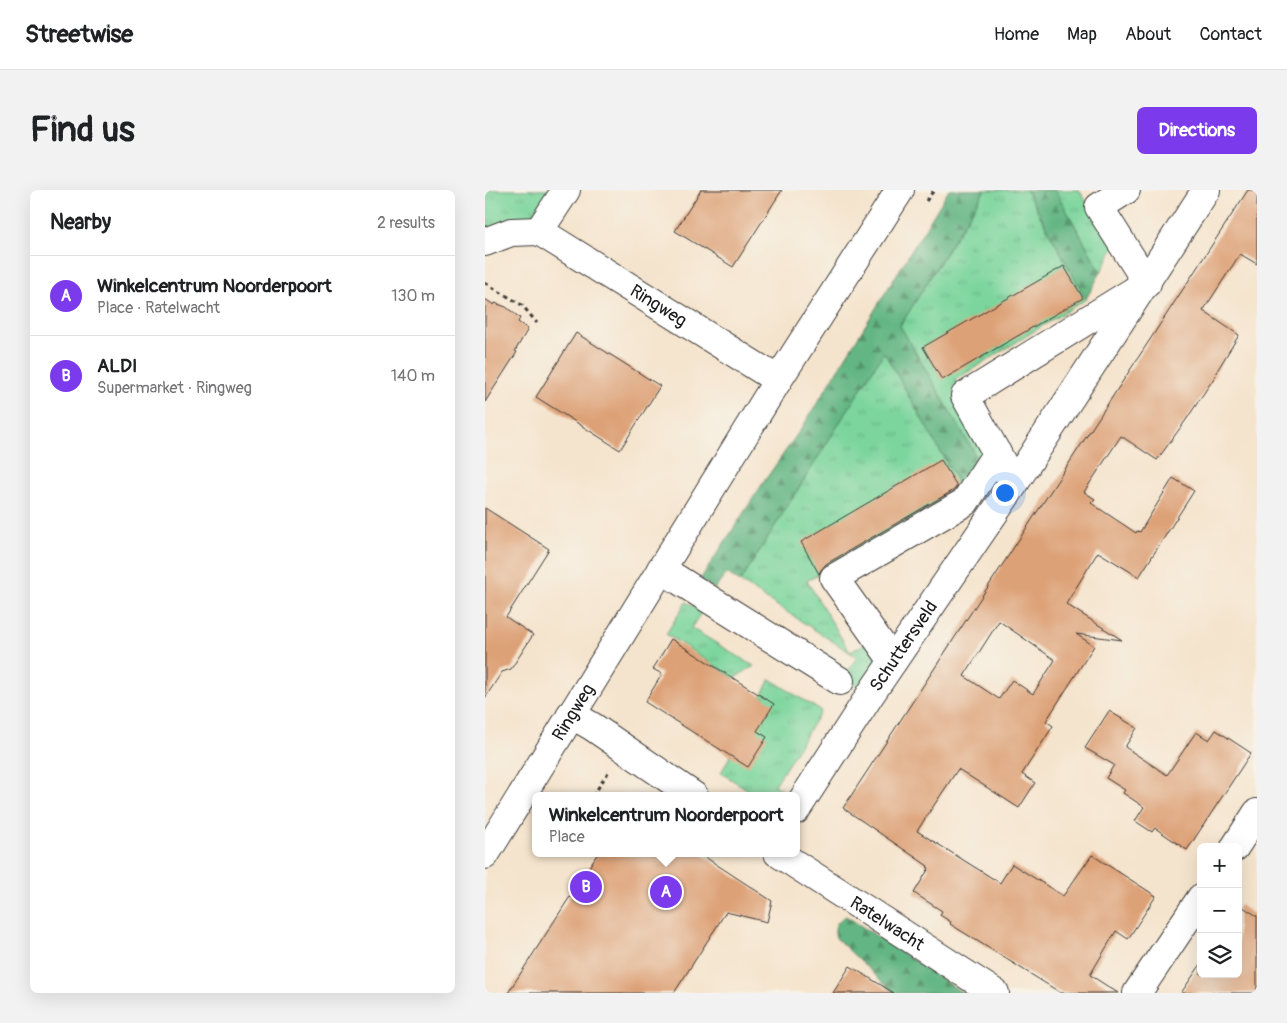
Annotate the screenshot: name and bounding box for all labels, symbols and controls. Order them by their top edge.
text: Streetwise [25,20,133,49]
text: Home [994,23,1039,46]
text: Map [1067,23,1097,46]
text: About [1125,23,1171,46]
text: Contact [1199,23,1262,46]
button: Directions [1137,107,1257,154]
text: Find us [30,108,135,152]
text: Nearby [50,209,111,236]
text: 2 results [377,213,435,233]
text: Winkelcentrum Noorderpoort [97,274,332,298]
street label: Ringweg [626,279,691,332]
text: A [61,286,71,306]
text: 130 m [391,286,435,306]
text: Place · Ratelwacht [97,298,220,318]
text: ALDI [97,354,137,378]
text: B [61,366,71,386]
text: 140 m [391,366,435,386]
text: Supermarket · Ringweg [97,378,252,398]
your location [992,480,1018,506]
street label: Schuttersveld [864,596,943,696]
street label: Ringweg [547,679,599,745]
popup [532,792,800,857]
text: Winkelcentrum Noorderpoort [549,803,783,827]
text: Place [549,827,585,847]
map controls [1197,843,1242,978]
button: + [1197,843,1242,888]
pin: B [570,868,602,906]
pin: A [650,873,682,911]
button: − [1197,888,1242,933]
street label: Ratelwacht [846,891,929,956]
button: layers [1197,933,1242,978]

